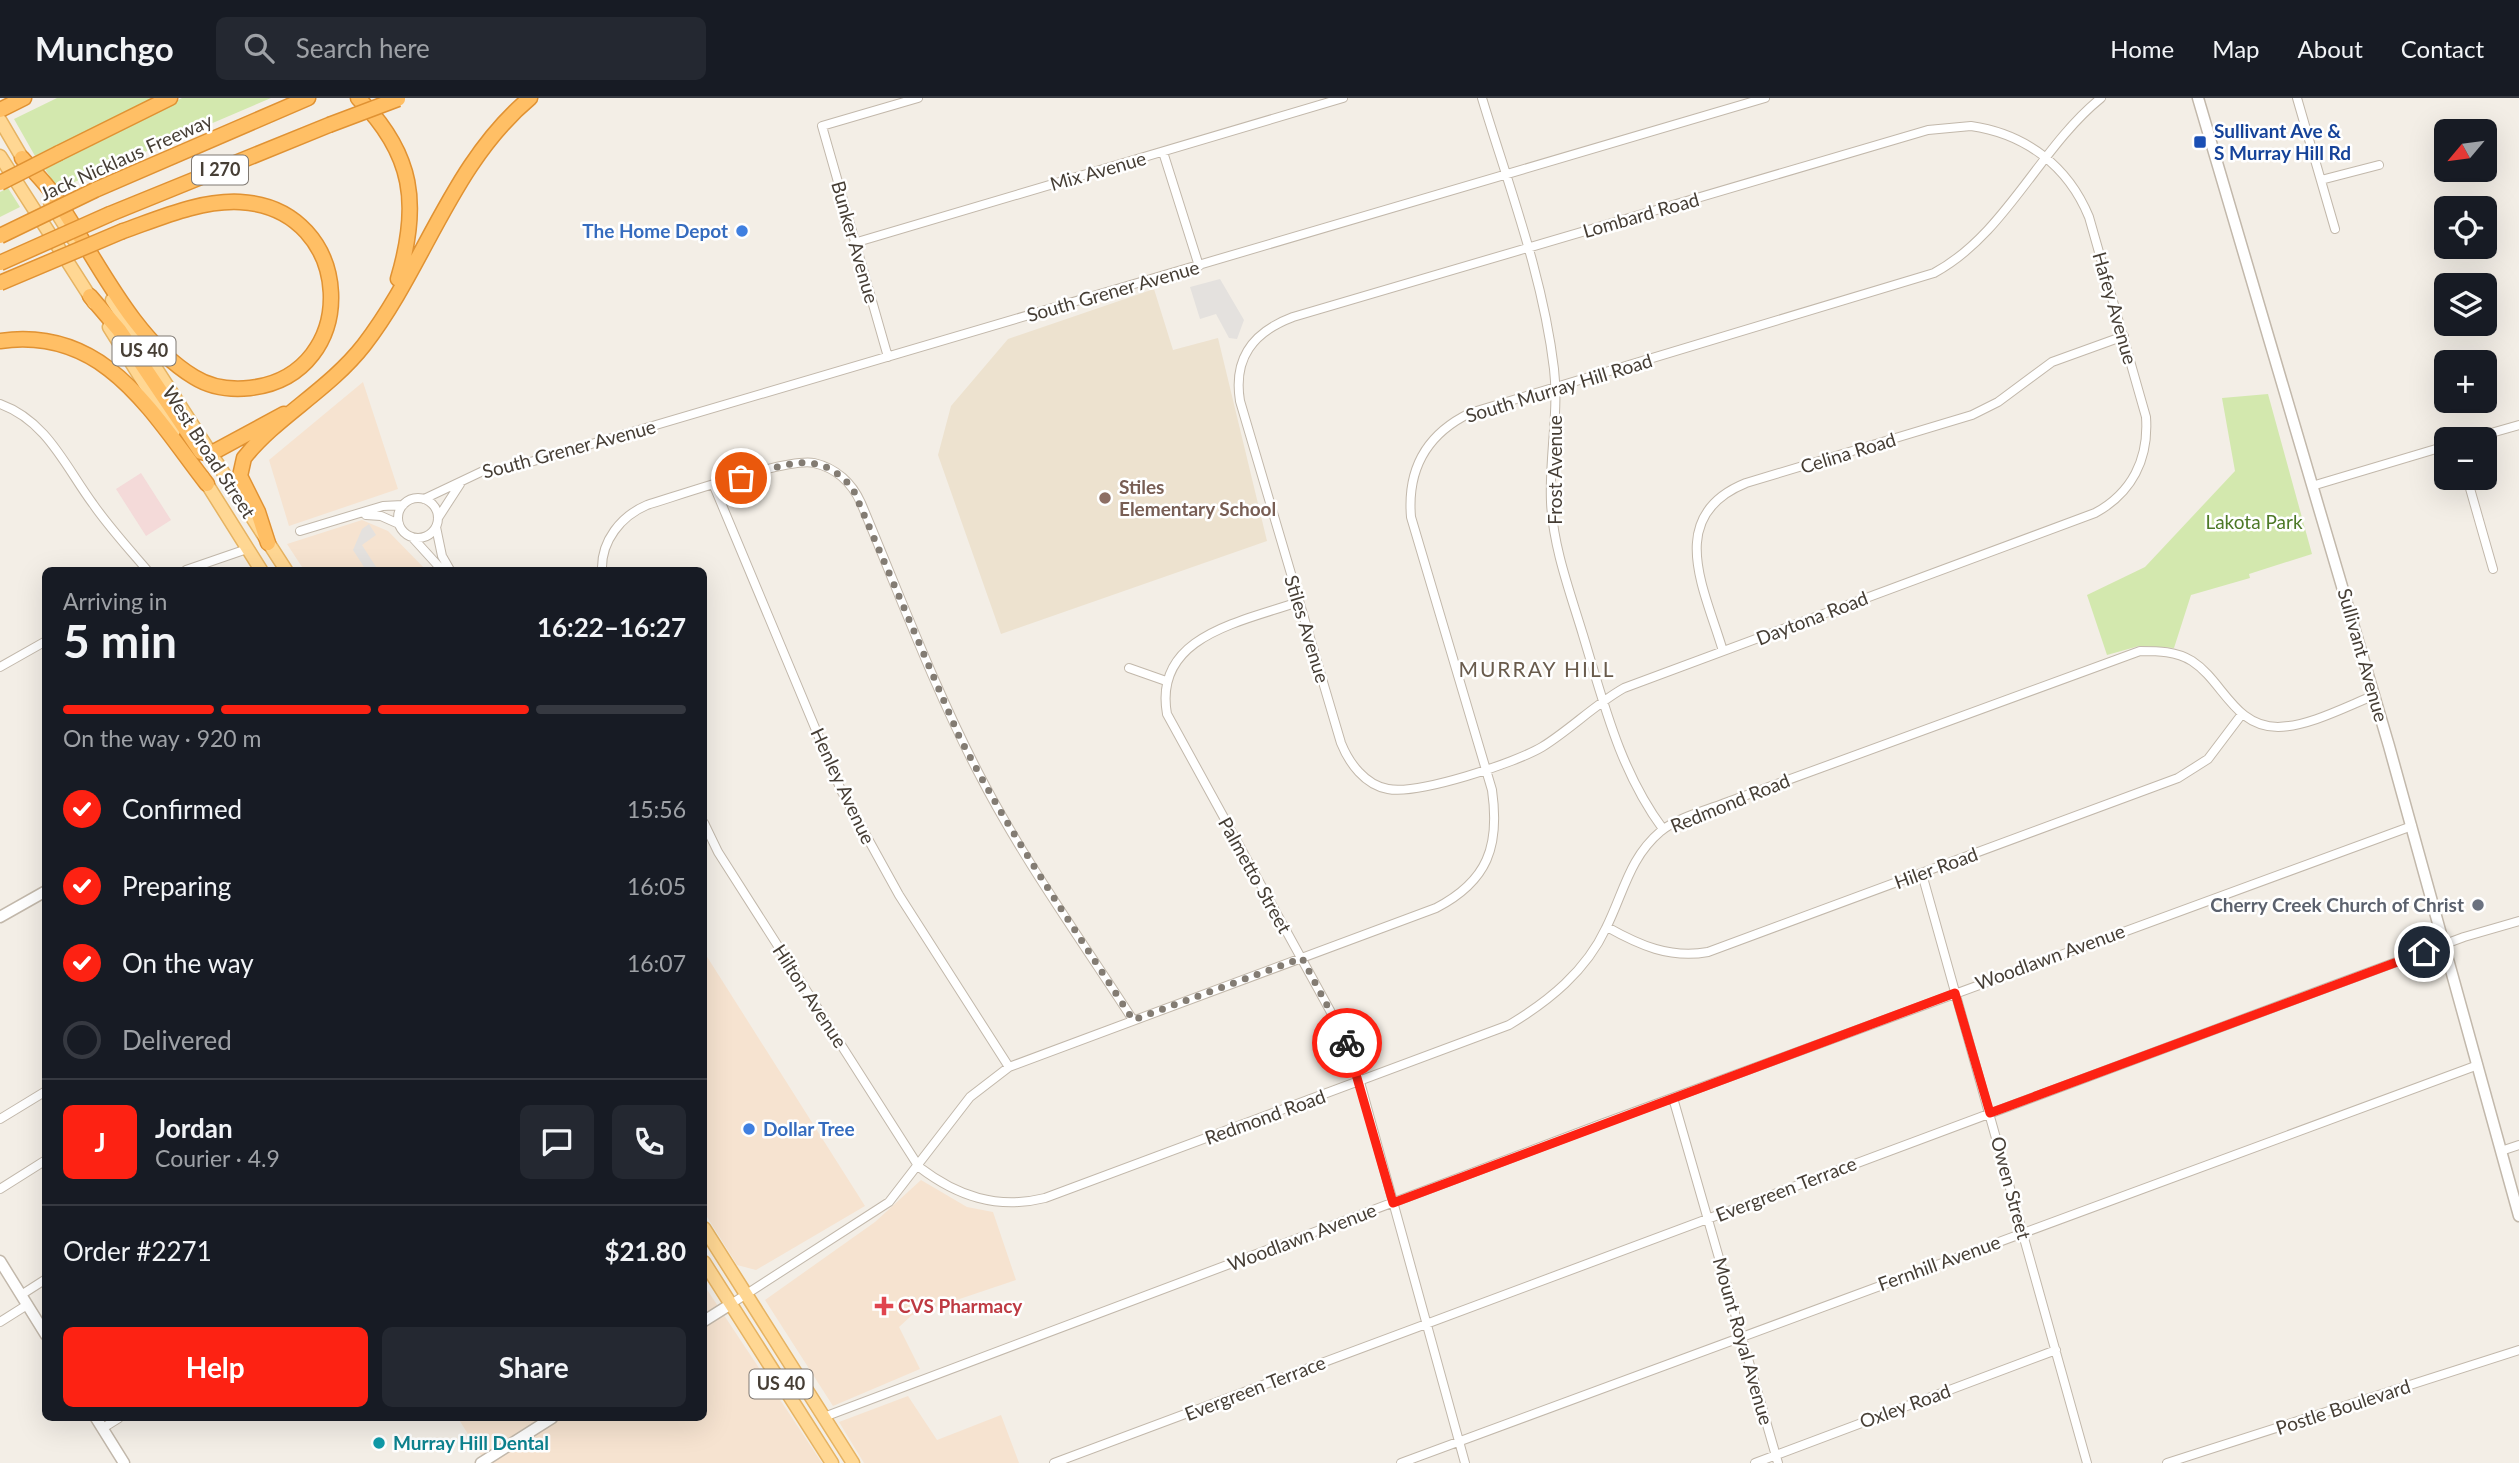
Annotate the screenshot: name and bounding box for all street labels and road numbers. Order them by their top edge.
street label: Jack Nicklaus Freeway [36,108,216,205]
street label: Mix Avenue [1047,146,1148,195]
road number: I 270 [192,156,248,184]
street label: Bunker Avenue [827,178,884,306]
street label: Lombard Road [1580,187,1702,242]
street label: Hafey Avenue [2088,249,2143,367]
street label: South Grener Avenue [1024,255,1202,326]
road number: US 40 [113,337,176,366]
street label: South Murray Hill Road [1463,348,1655,427]
street label: West Broad Street [158,381,261,522]
street label: South Grener Avenue [480,414,658,483]
street label: Frost Avenue [1543,415,1566,525]
street label: Celina Road [1797,427,1898,478]
street label: Stiles Avenue [1280,572,1335,686]
street label: Daytona Road [1753,586,1871,649]
street label: Sullivant Avenue [2333,586,2394,724]
street label: Henley Avenue [806,724,880,848]
street label: Redmond Road [1667,768,1793,837]
street label: Palmetto Street [1214,813,1297,937]
street label: Hiler Road [1891,842,1981,893]
street label: Woodlawn Avenue [1972,919,2128,994]
street label: Hilton Avenue [768,940,852,1052]
street label: Redmond Road [1201,1084,1328,1149]
street label: Owen Street [1987,1134,2036,1242]
street label: Evergreen Terrace [1712,1151,1860,1226]
street label: Woodlawn Avenue [1224,1198,1379,1275]
street label: Fernhill Avenue [1874,1230,2003,1295]
street label: Mount Royal Avenue [1709,1254,1778,1427]
street label: Evergreen Terrace [1181,1350,1329,1425]
road number: US 40 [750,1370,812,1399]
street label: Postle Boulevard [2273,1374,2413,1439]
street label: Oxley Road [1856,1378,1953,1433]

